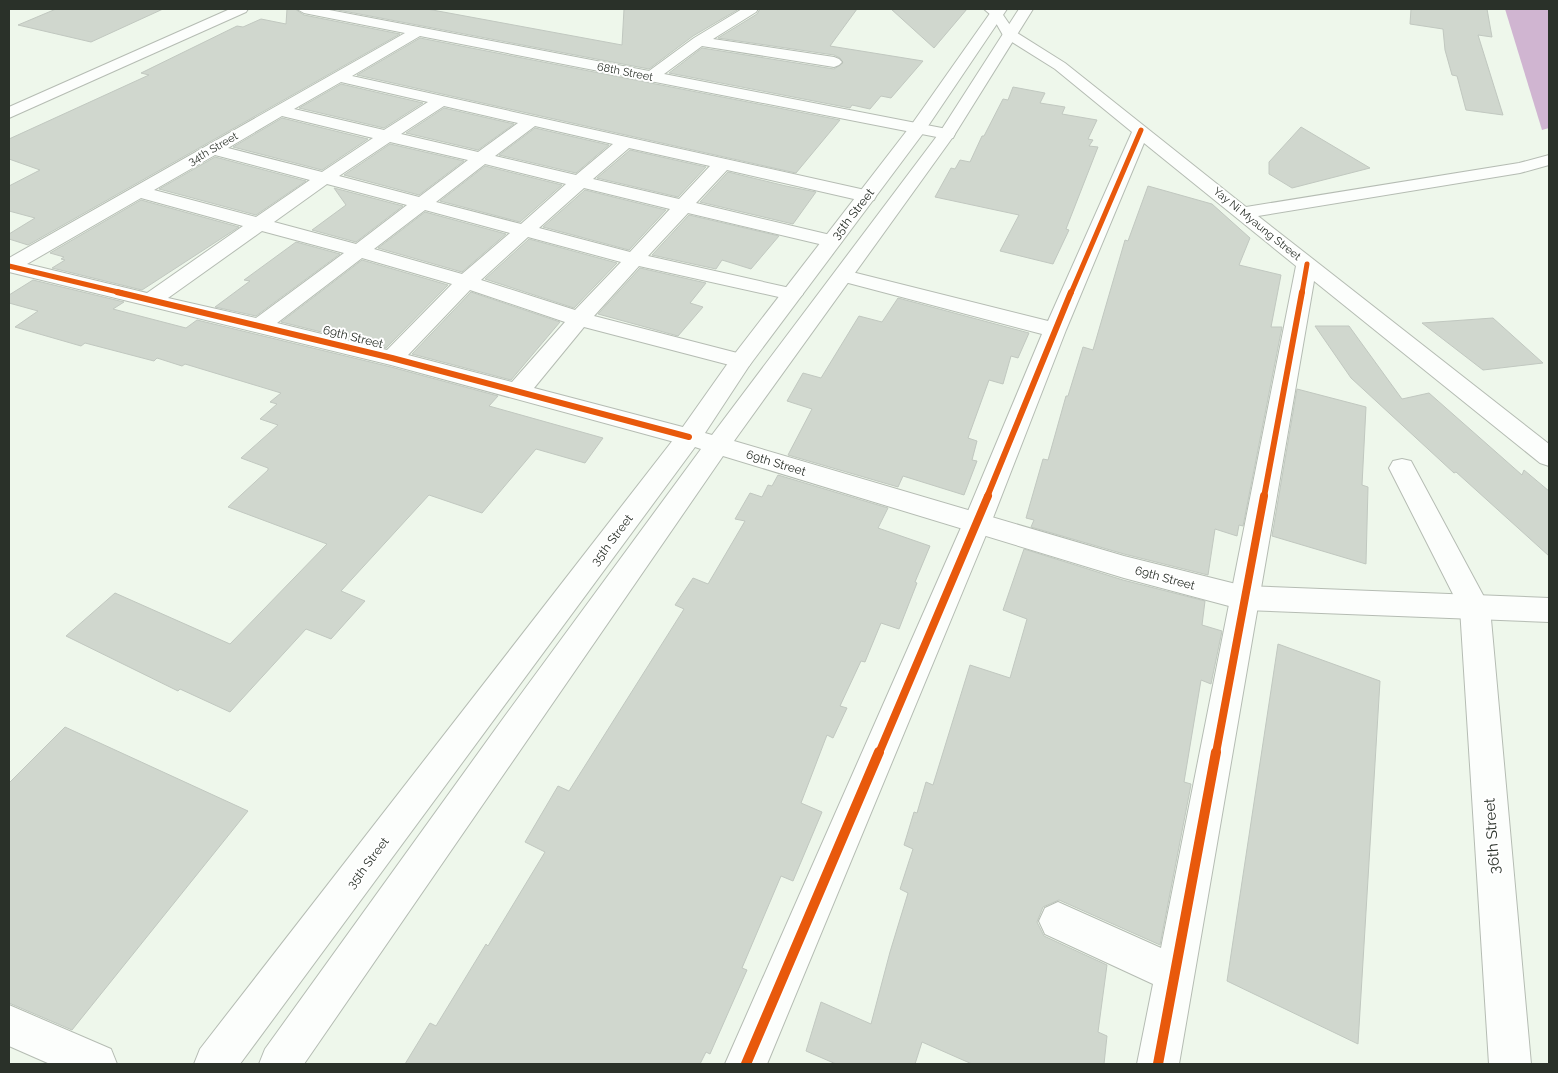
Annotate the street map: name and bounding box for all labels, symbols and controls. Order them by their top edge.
street label: 68th Street [596,60,654,84]
street label: 34th Street [186,129,240,168]
street label: Yay Ni Myaung Street [1211,185,1304,263]
street label: 35th Street [829,186,877,242]
street label: 69th Street [321,323,385,351]
street label: 69th Street [744,447,808,479]
street label: 35th Street [588,512,636,568]
street label: 69th Street [1133,563,1197,593]
street label: 36th Street [1480,797,1504,875]
street label: 35th Street [344,835,392,891]

